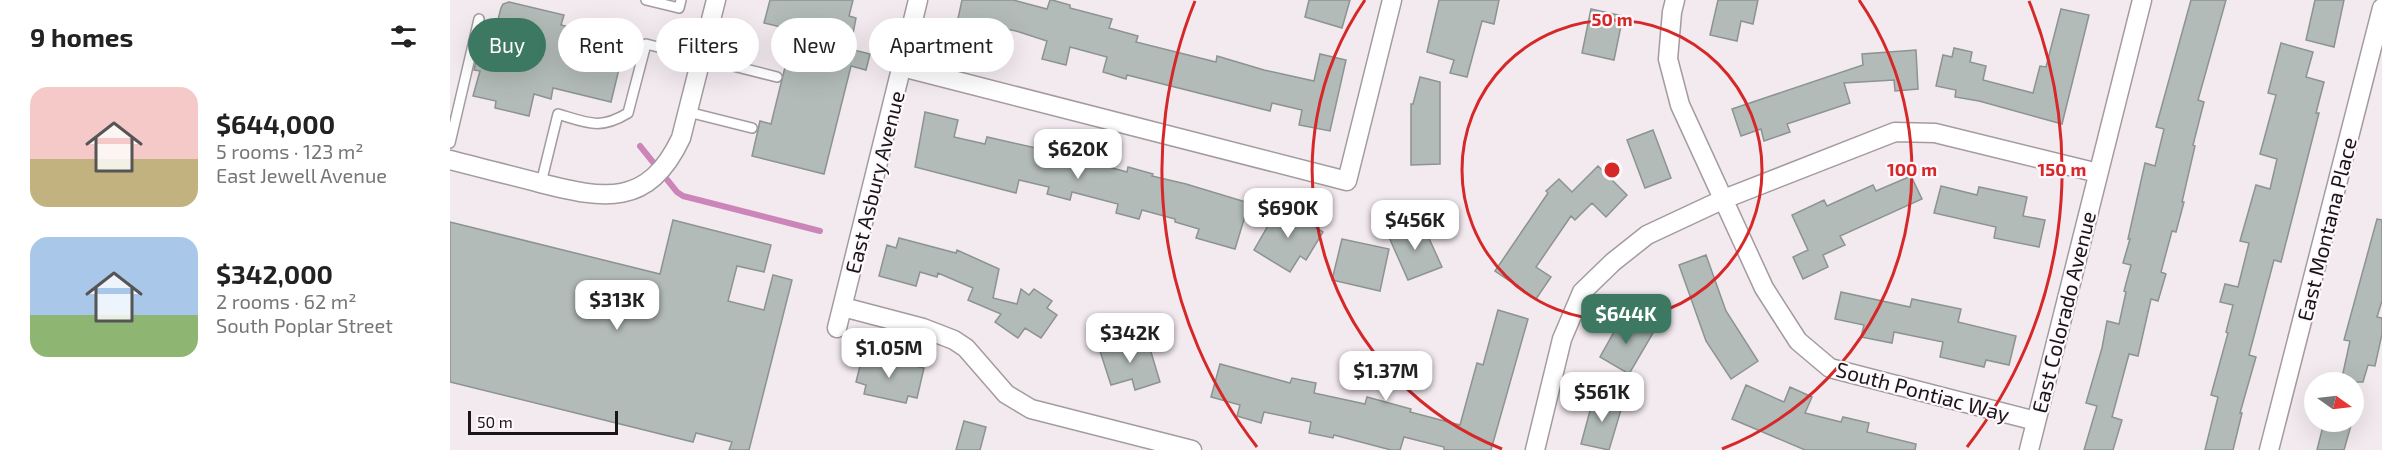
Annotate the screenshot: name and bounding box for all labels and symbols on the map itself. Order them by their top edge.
text: 50 m [1591,8,1633,30]
street label: East Asbury Avenue [839,88,909,276]
pin: $620K [1036,129,1120,180]
street label: East Montana Place [2291,134,2361,324]
text: 100 m [1887,158,1937,180]
text: 150 m [2038,158,2086,180]
centre of rings [1602,160,1622,180]
pin: $690K [1246,188,1330,239]
pin: $456K [1373,200,1457,251]
street label: East Colorado Avenue [2026,208,2100,416]
pin: $313K [575,280,659,331]
pin: $644K [1584,294,1668,345]
pin: $342K [1088,313,1172,364]
pin: $1.05M [840,328,938,379]
pin: $1.37M [1337,351,1435,402]
street label: South Pontiac Way [1833,356,2013,426]
pin: $561K [1560,372,1644,423]
north arrow [2304,372,2364,432]
scale bar [468,408,618,436]

